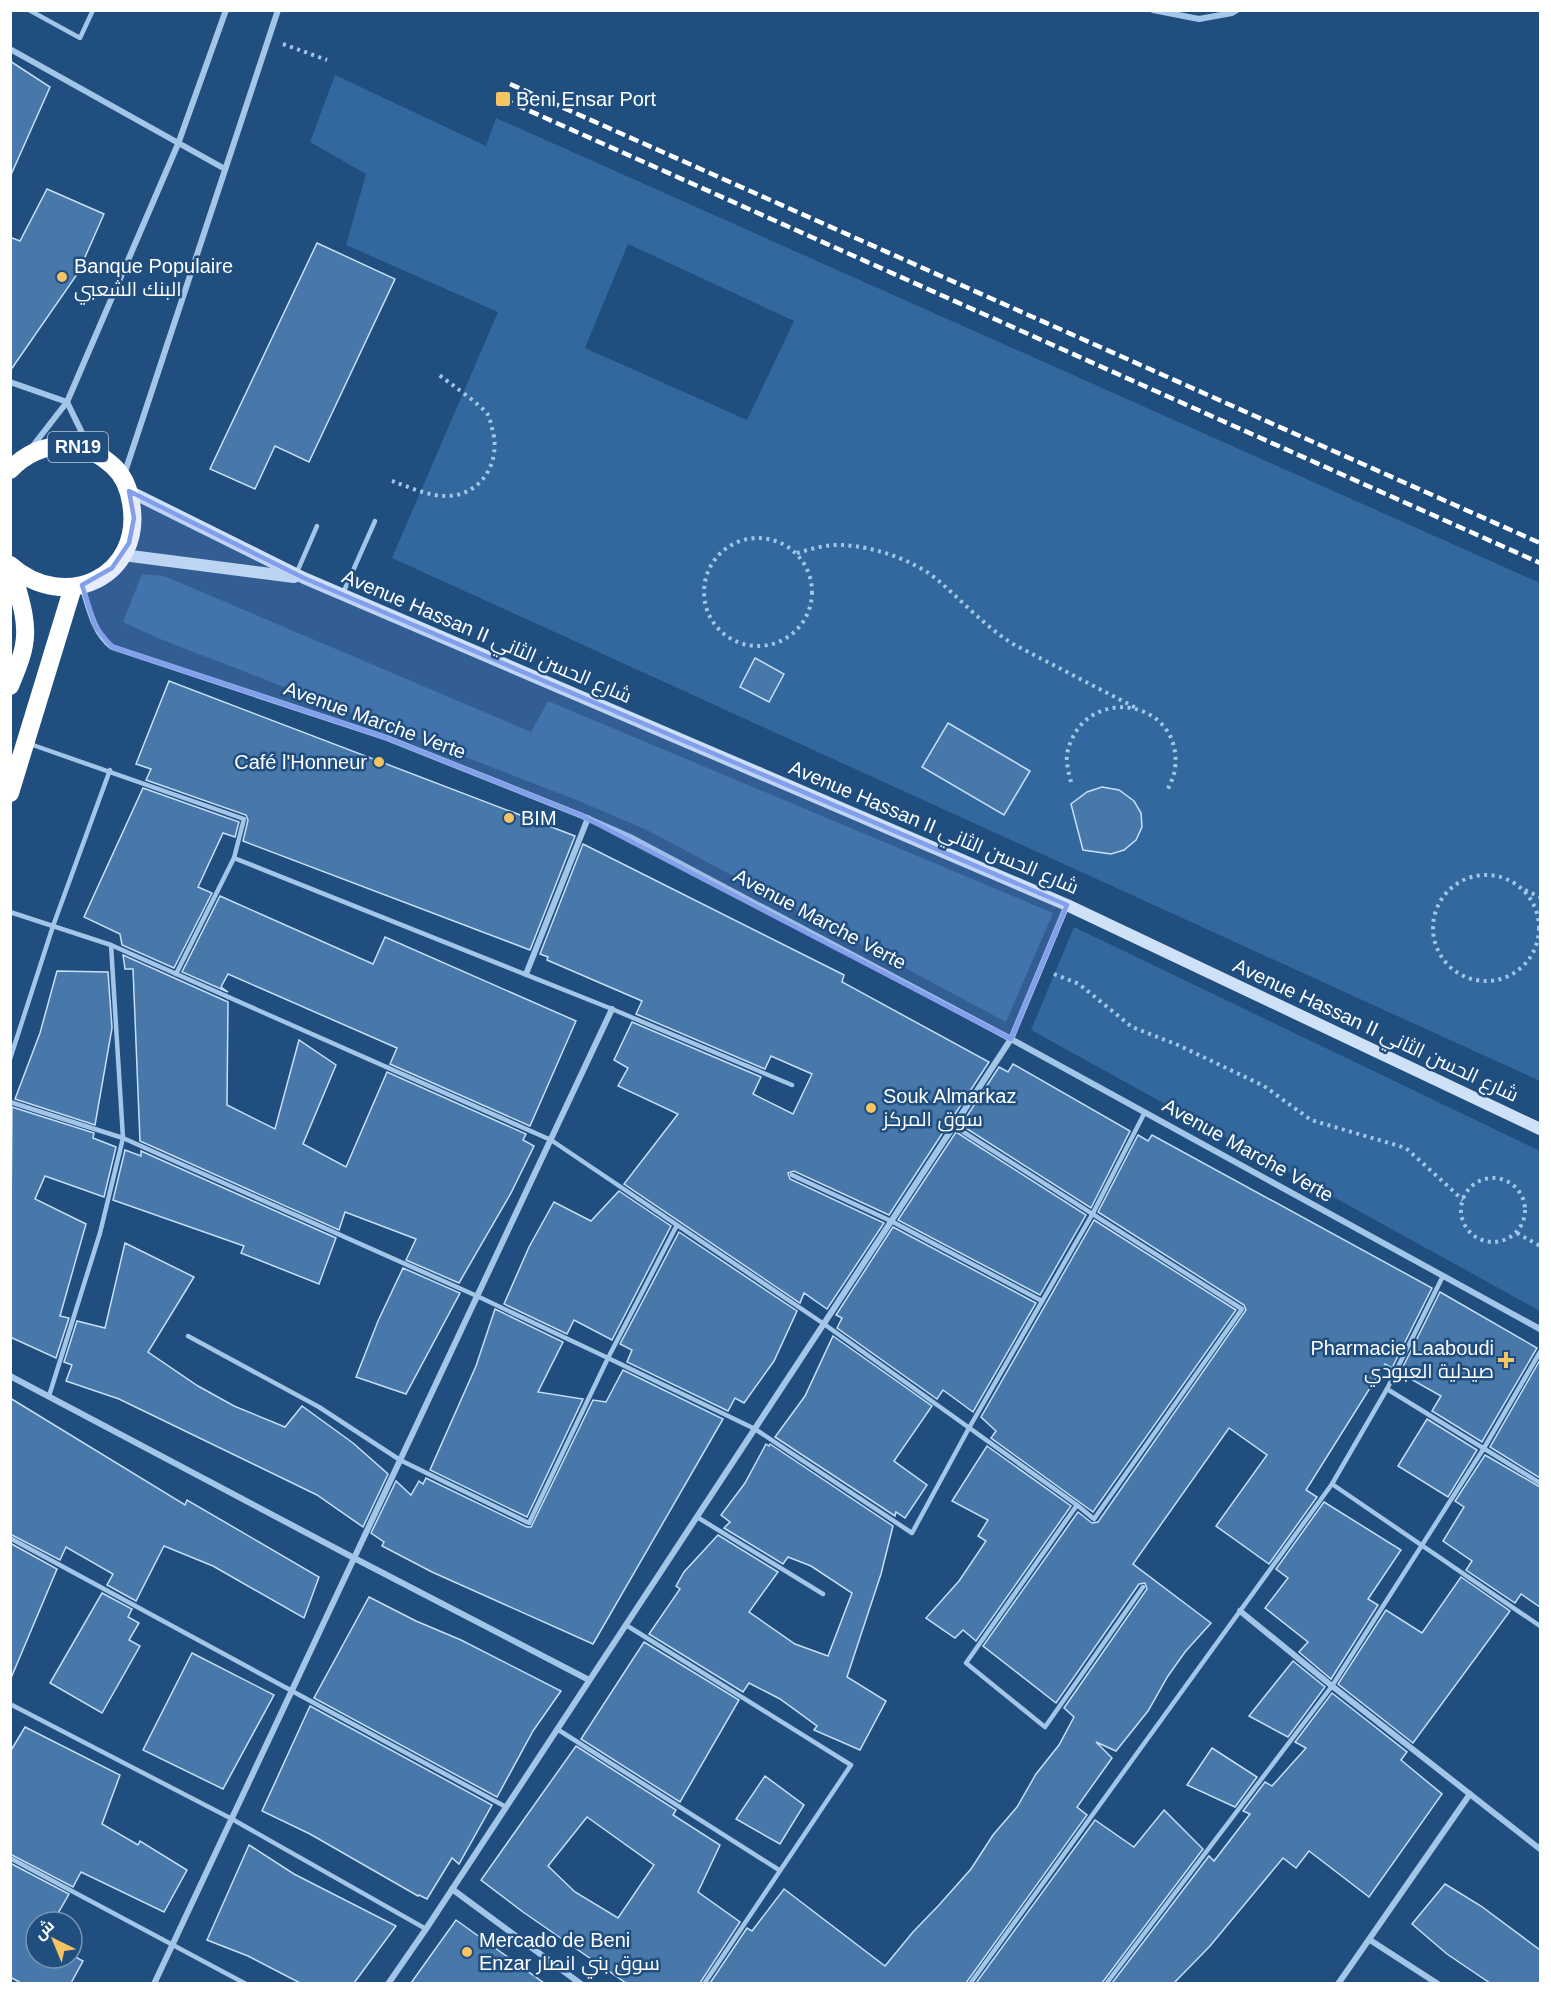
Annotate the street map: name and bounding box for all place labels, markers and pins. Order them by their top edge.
place label: Beni Ensar Port [516,88,657,110]
marker: Beni Ensar Port [494,90,512,108]
place label: Banque Populaire البنك الشعبي [74,255,233,305]
marker: Banque Populaire البنك الشعبي [55,270,69,284]
place label: Café l'Honneur [234,751,367,773]
marker: Café l'Honneur [372,755,386,769]
place label: BIM [521,807,557,829]
marker: BIM [502,811,516,825]
place label: Souk Almarkaz سوق المركز [882,1085,1016,1132]
marker: Souk Almarkaz سوق المركز [864,1101,878,1115]
place label: Pharmacie Laaboudi صيدلية العبودي [1311,1337,1494,1387]
marker: Pharmacie Laaboudi صيدلية العبودي [1499,1353,1513,1367]
place label: Mercado de Beni Enzar سوق بني انصار [479,1929,660,1979]
marker: Mercado de Beni Enzar سوق بني انصار [460,1945,474,1959]

